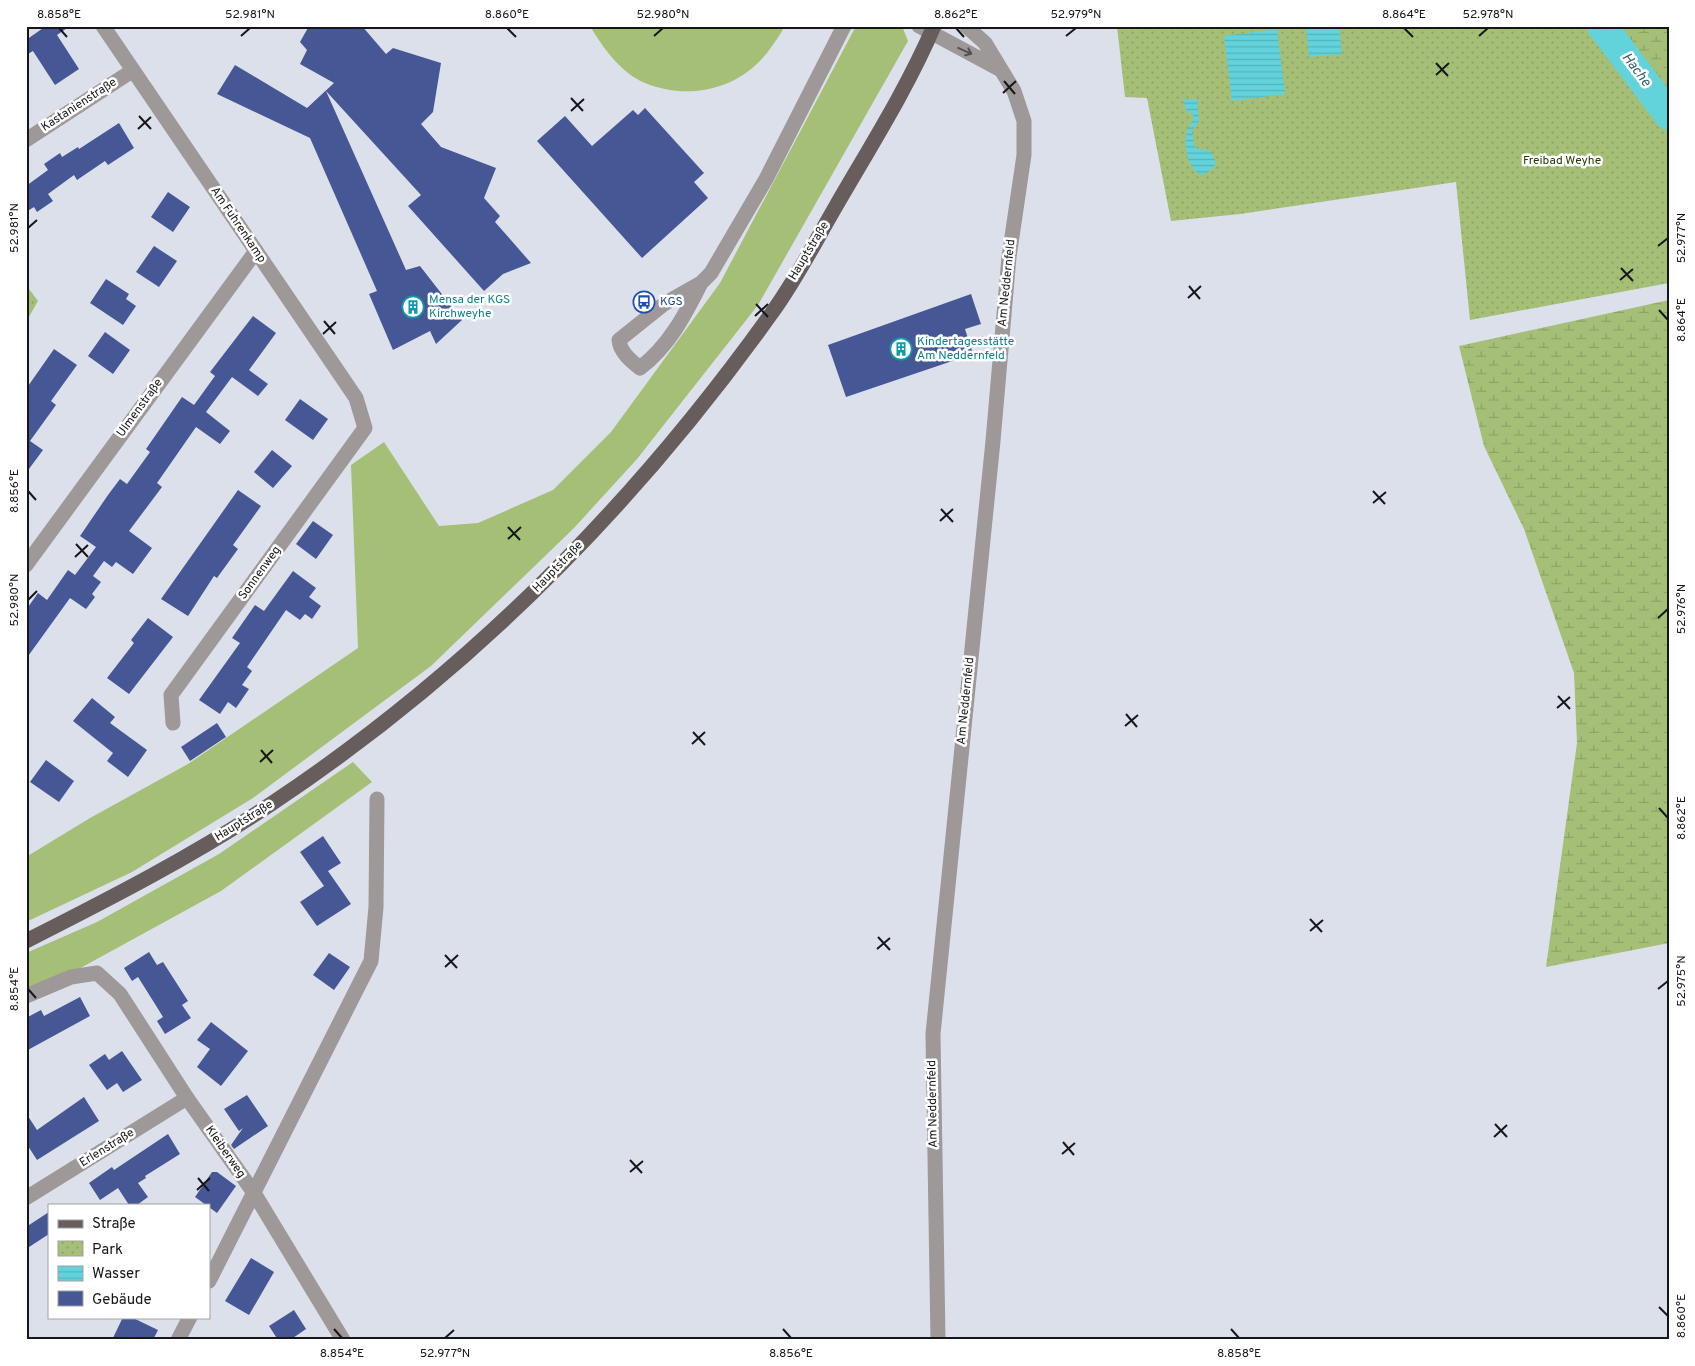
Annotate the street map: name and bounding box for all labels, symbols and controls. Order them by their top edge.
text: 8.858°E [37,7,81,23]
text: 52.981°N [225,7,275,23]
text: 8.860°E [485,7,529,23]
text: 52.980°N [637,7,689,23]
text: 8.862°E [934,7,978,23]
text: 52.979°N [1050,7,1102,23]
text: 8.864°E [1382,7,1426,23]
text: 52.978°N [1463,7,1513,23]
one-way arrow [957,47,972,57]
water label: Hache [1618,50,1655,91]
street label: Kastanienstraße [38,75,120,135]
park label: Freibad Weyhe [1523,153,1601,169]
street label: Am Fuhrenkamp [207,184,269,266]
text: 52.981°N [7,203,23,253]
text: 52.977°N [1674,213,1690,263]
street label: Hauptstraße [785,219,833,283]
street label: Am Neddernfeld [994,239,1020,327]
bus stop icon: KGS [632,290,656,314]
place label: Mensa der KGS Kirchweyhe [429,292,510,322]
place label: KGS [660,294,683,310]
building icon: Mensa der KGS Kirchweyhe [401,295,425,319]
text: 8.864°E [1674,298,1690,342]
place label: Kindertagesstätte Am Neddernfeld [917,334,1014,364]
building icon: Kindertagesstätte Am Neddernfeld [889,337,913,361]
street label: Ulmenstraße [113,376,167,440]
text: 8.856°E [7,469,23,513]
street label: Hauptstraße [529,538,587,596]
street label: Sonnenweg [235,543,285,603]
text: 52.980°N [7,574,23,626]
text: 52.976°N [1674,584,1690,634]
street label: Am Neddernfeld [953,657,979,745]
text: 8.862°E [1674,796,1690,840]
street label: Hauptstraße [212,797,276,845]
text: 52.975°N [1674,955,1690,1007]
text: 8.854°E [7,967,23,1011]
street label: Am Neddernfeld [924,1060,942,1148]
street label: Kleiberweg [201,1123,249,1181]
street label: Erlenstraße [77,1125,137,1171]
legend [48,1204,210,1318]
text: Straße [92,1215,136,1234]
text: Park [92,1241,123,1260]
text: Wasser [92,1265,140,1284]
text: Gebäude [92,1291,152,1310]
text: 8.860°E [1674,1294,1690,1338]
text: 8.854°E [320,1346,364,1362]
text: 52.977°N [420,1346,470,1362]
text: 8.856°E [769,1346,813,1362]
text: 8.858°E [1217,1346,1261,1362]

